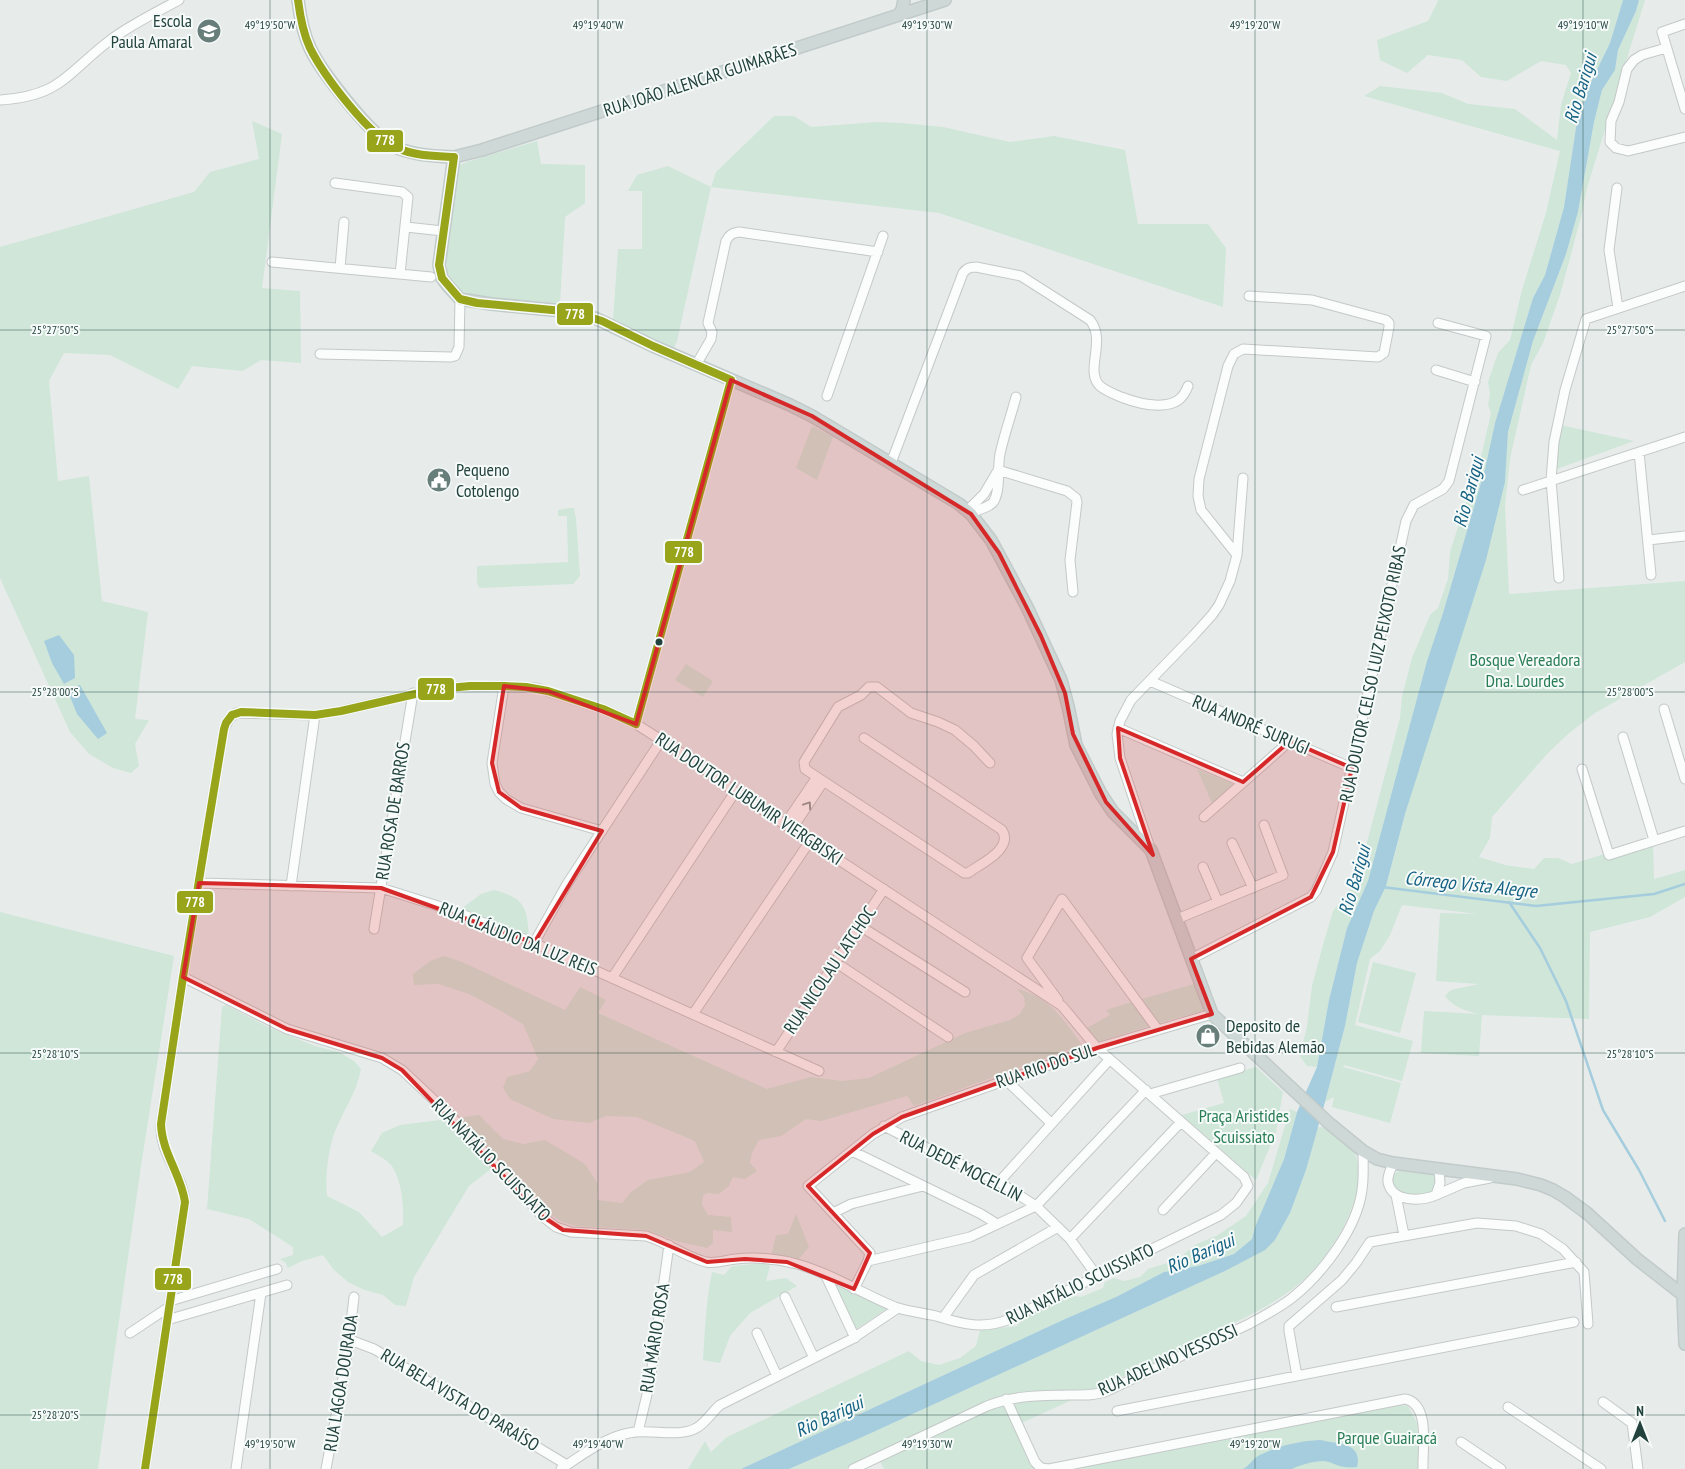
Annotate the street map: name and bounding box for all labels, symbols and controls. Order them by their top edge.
place label: Escola Paula Amaral [111,9,193,53]
text: 49°19'50"W [245,17,295,32]
text: 49°19'40"W [573,17,623,32]
text: 49°19'30"W [902,17,952,32]
text: 49°19'20"W [1230,17,1280,32]
text: 49°19'10"W [1558,17,1608,32]
school or university icon: Escola Paula Amaral [196,18,222,44]
street label: RUA JOÃO ALENCAR GUIMARÃES [600,37,800,122]
water label: Rio Barigui [1558,47,1603,126]
line badge: 778 [366,129,404,153]
text: 778 [375,131,395,149]
line badge: 778 [556,302,594,326]
text: 778 [565,305,585,323]
text: 25°27'50"S [31,322,79,337]
text: 25°27'50"S [1606,322,1654,337]
water label: Rio Barigui [1447,451,1490,530]
place label: Pequeno Cotolengo [456,458,519,502]
public building icon: Pequeno Cotolengo [426,467,452,493]
line badge: 778 [664,540,703,564]
text: 778 [674,543,694,561]
street label: RUA DOUTOR CELSO LUIZ PEIXOTO RIBAS [1334,543,1411,804]
unlabelled marker [654,637,664,647]
park label: Bosque Vereadora Dna. Lourdes [1470,648,1580,692]
line badge: 778 [417,677,455,701]
text: 778 [426,680,446,698]
text: 25°28'00"S [31,684,79,699]
text: 25°28'00"S [1606,684,1654,699]
street label: RUA ANDRÉ SURUGI [1189,689,1313,760]
street label: RUA DOUTOR LUBUMIR VIERGBISKI [651,727,847,870]
street label: RUA ROSA DE BARROS [370,740,415,882]
one-way arrow [802,802,811,811]
water label: Rio Barigui [1333,839,1376,918]
water label: Córrego Vista Alegre [1404,865,1539,903]
line badge: 778 [176,890,214,914]
text: 778 [185,893,205,911]
street label: RUA CLÁUDIO DA LUZ REIS [436,896,601,981]
street label: RUA NICOLAU LATCHOC [778,901,881,1038]
place label: Deposito de Bebidas Alemão [1226,1014,1325,1058]
shop icon: Deposito de Bebidas Alemão [1195,1023,1221,1049]
street label: RUA RIO DO SUL [993,1038,1099,1093]
text: 25°28'10"S [31,1046,79,1061]
text: 25°28'10"S [1606,1046,1654,1061]
street label: RUA NATÁLIO SCUISSIATO [427,1093,556,1226]
park label: Praça Aristides Scuissiato [1199,1104,1289,1148]
street label: RUA DEDÉ MOCELLIN [896,1125,1026,1206]
water label: Rio Barigui [1162,1226,1240,1279]
street label: RUA NATÁLIO SCUISSIATO [1002,1238,1158,1329]
line badge: 778 [154,1267,192,1291]
text: 778 [163,1270,183,1288]
street label: RUA MÁRIO ROSA [635,1281,675,1394]
street label: RUA LAGOA DOURADA [318,1312,363,1453]
street label: RUA ADELINO VESSOSSI [1094,1318,1241,1401]
street label: RUA BELA VISTA DO PARAÍSO [377,1343,544,1456]
water label: Rio Barigui [791,1389,869,1442]
north arrow [1615,1399,1665,1449]
text: N [1636,1402,1644,1420]
text: 25°28'20"S [31,1407,79,1422]
park label: Parque Guairacá [1337,1426,1437,1449]
text: 49°19'50"W [245,1436,295,1451]
text: 49°19'40"W [573,1436,623,1451]
text: 49°19'30"W [902,1436,952,1451]
text: 49°19'20"W [1230,1436,1280,1451]

